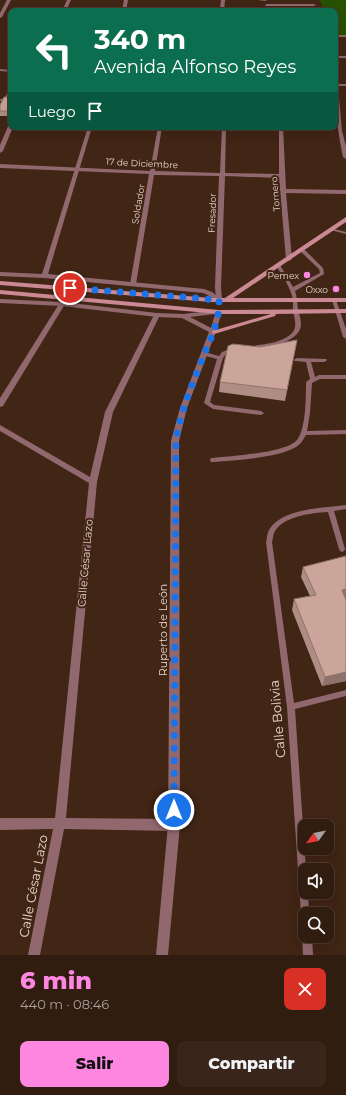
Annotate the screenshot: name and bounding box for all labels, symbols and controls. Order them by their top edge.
text: 340 m [94,22,186,56]
icon: left [28,24,80,76]
text: Avenida Alfonso Reyes [94,56,296,78]
icon: arrive [84,100,106,122]
text: Luego [28,102,76,121]
street label: 17 de Diciembre [106,156,179,170]
street label: Tornero [268,176,282,212]
street label: Soldador [129,183,147,225]
street label: Fresador [206,193,218,233]
place label: Pemex [268,270,299,281]
marker: Pemex [302,270,312,280]
pin [53,271,87,305]
icon: arrive [59,277,81,299]
place label: Oxxo [305,284,328,295]
marker: Oxxo [331,284,341,294]
street label: Calle César Lazo [74,518,96,608]
street label: Ruperto de León [156,584,170,676]
street label: Calle Bolivia [266,679,288,759]
position arrow [153,789,195,831]
north arrow [298,819,334,855]
map controls [298,819,334,943]
street label: Calle César Lazo [15,833,51,939]
button: sound [298,863,334,899]
button: search [298,907,334,943]
text: 6 min [20,966,92,995]
button: close [284,968,326,1010]
text: 440 m · 08:46 [20,996,109,1012]
button: Salir [20,1041,169,1087]
button: Compartir [177,1041,326,1087]

